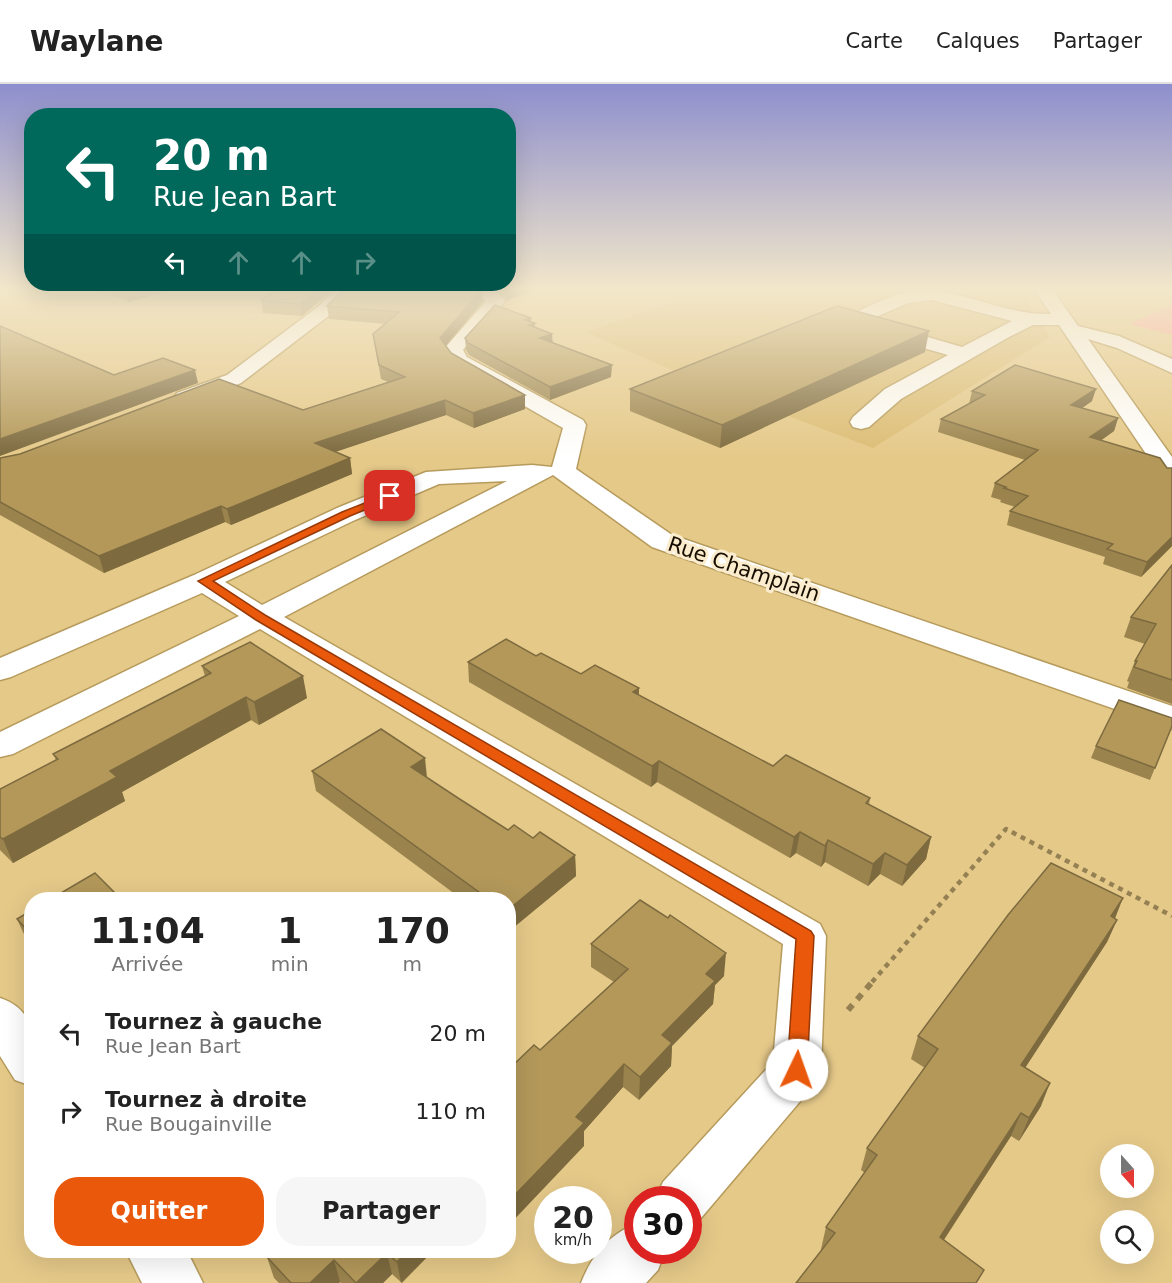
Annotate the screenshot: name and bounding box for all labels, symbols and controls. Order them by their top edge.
text: Waylane [30,25,164,58]
text: Carte [846,29,903,53]
text: Calques [936,29,1020,53]
text: Partager [1053,29,1142,53]
text: 20 m [153,131,270,180]
icon: left [54,132,132,210]
text: Rue Jean Bart [153,181,336,212]
icon: left [159,246,192,279]
icon: ahead [222,246,255,279]
icon: ahead [285,246,318,279]
icon: right [348,246,381,279]
pin [364,470,415,521]
icon: arrive [373,479,406,512]
street label: Rue Champlain [665,532,823,606]
text: 11:04 [90,910,205,951]
text: 1 [277,910,302,951]
text: 170 [375,910,450,951]
text: Arrivée [112,952,183,976]
text: min [271,952,309,976]
text: m [403,952,422,976]
text: Tournez à gauche [105,1009,322,1034]
icon: left [54,1017,87,1050]
text: 20 m [430,1021,486,1046]
text: Rue Jean Bart [105,1034,241,1058]
position arrow [765,1038,829,1102]
text: Tournez à droite [105,1087,307,1112]
icon: right [54,1095,87,1128]
text: 110 m [416,1099,486,1124]
text: Rue Bougainville [105,1112,272,1136]
north arrow [1100,1144,1154,1198]
map controls [1100,1144,1154,1264]
button: Quitter [54,1177,264,1246]
button: Partager [276,1177,486,1246]
speed limit sign: 30 [624,1186,702,1264]
text: 20 [552,1200,594,1235]
button: search [1100,1210,1154,1264]
text: km/h [554,1231,592,1249]

